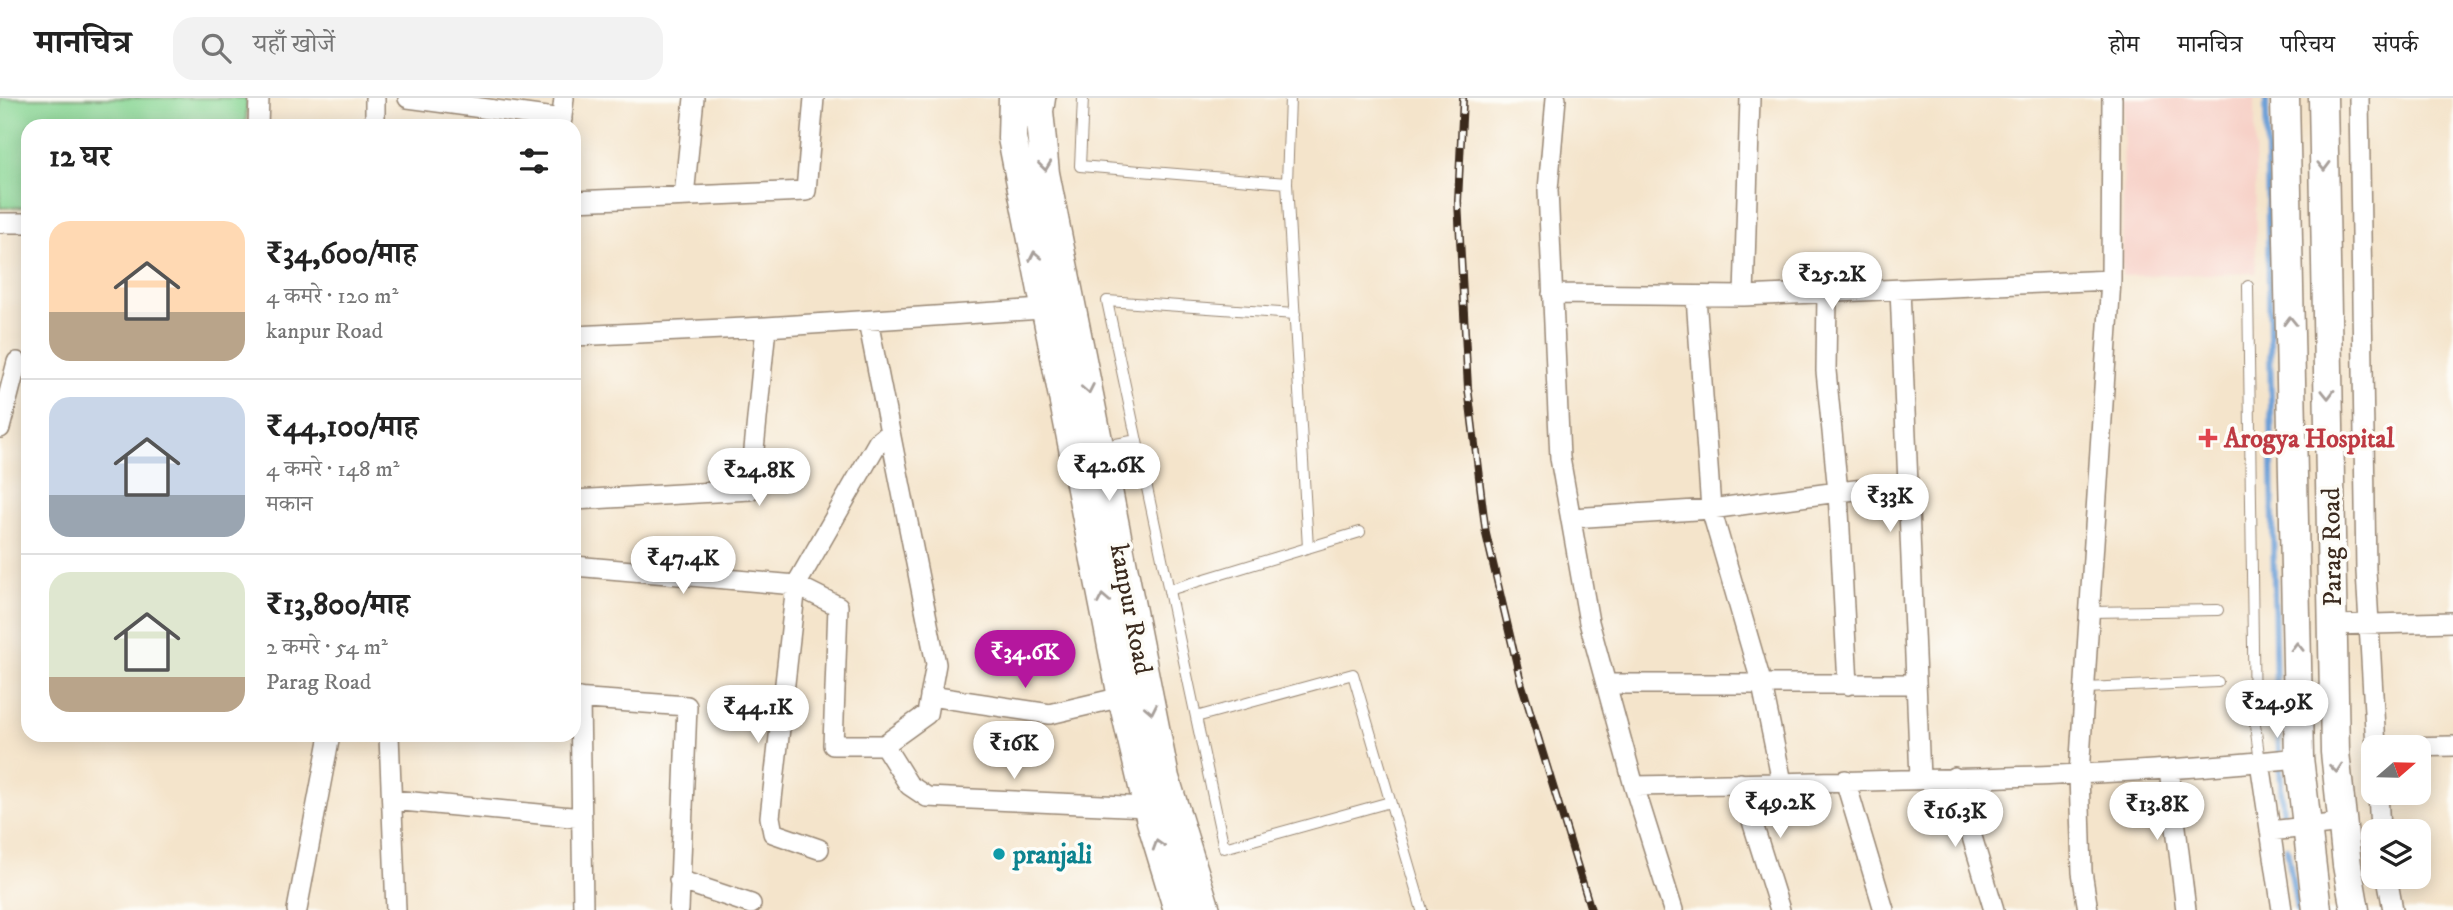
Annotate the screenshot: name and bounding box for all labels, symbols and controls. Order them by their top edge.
search box [173,17,663,80]
text: मानचित्र [35,23,131,64]
text: यहाँ खोजें [253,28,335,61]
icon: search [197,29,235,67]
text: होम [2109,30,2139,60]
text: मानचित्र [2177,30,2243,60]
text: परिचय [2281,30,2335,60]
text: संपर्क [2373,30,2418,60]
text: 12 घर [49,139,111,176]
icon: filters [515,142,553,180]
one-way arrow [1038,160,1053,172]
one-way arrow [2316,161,2332,172]
text: ₹34,600/माह [266,236,417,273]
icon: home [105,249,189,333]
one-way arrow [1029,250,1044,262]
pin: ₹25.2K [1775,252,1889,312]
text: ₹25.2K [1798,260,1866,289]
text: 4 कमरे · 120 m² [266,282,398,311]
one-way arrow [2282,316,2298,326]
text: kanpur Road [266,317,383,346]
one-way arrow [1080,383,1095,395]
one-way arrow [2320,388,2335,399]
text: ₹44,100/माह [266,409,418,446]
place label: Arogya Hospital [2223,423,2396,456]
icon: home [105,425,189,509]
marker: Arogya Hospital [2198,428,2218,448]
pin: ₹42.6K [1052,444,1166,503]
pin: ₹24.8K [702,448,816,508]
text: ₹42.6K [1073,451,1145,480]
text: 4 कमरे · 148 m² [266,455,399,484]
text: ₹24.8K [723,456,795,485]
pin: ₹33K [1849,474,1931,534]
text: ₹33K [1867,482,1913,511]
street label: Parag Road [2315,487,2350,607]
text: मकान [266,490,313,519]
pin: ₹47.4K [626,536,740,596]
street label: kanpur Road [1102,541,1159,677]
text: ₹47.4K [647,544,719,573]
text: ₹13,800/माह [266,587,409,624]
one-way arrow [1096,593,1111,605]
icon: home [105,600,189,684]
pin: ₹34.6K [968,630,1082,690]
text: 2 कमरे · 54 m² [266,633,388,662]
text: ₹34.6K [991,638,1059,667]
one-way arrow [2289,641,2305,652]
text: Parag Road [266,668,371,697]
pin: ₹24.9K [2220,680,2334,740]
pin: ₹44.1K [701,686,815,745]
text: ₹24.9K [2241,688,2313,717]
text: ₹44.1K [723,693,793,722]
one-way arrow [1143,703,1158,715]
pin: ₹16K [973,722,1055,781]
text: ₹16K [989,729,1039,758]
north arrow [2361,735,2431,805]
map controls [2361,735,2431,889]
one-way arrow [2329,762,2344,774]
pin: ₹49.2K [1723,780,1837,840]
pin: ₹13.8K [2100,782,2214,842]
text: ₹49.2K [1745,788,1815,817]
pin: ₹16.3K [1898,790,2012,849]
text: ₹13.8K [2125,790,2189,819]
text: ₹16.3K [1923,797,1987,826]
button: layers [2361,819,2431,889]
place label: pranjali [1012,839,1092,872]
one-way arrow [1152,839,1166,852]
marker: pranjali [991,846,1007,862]

